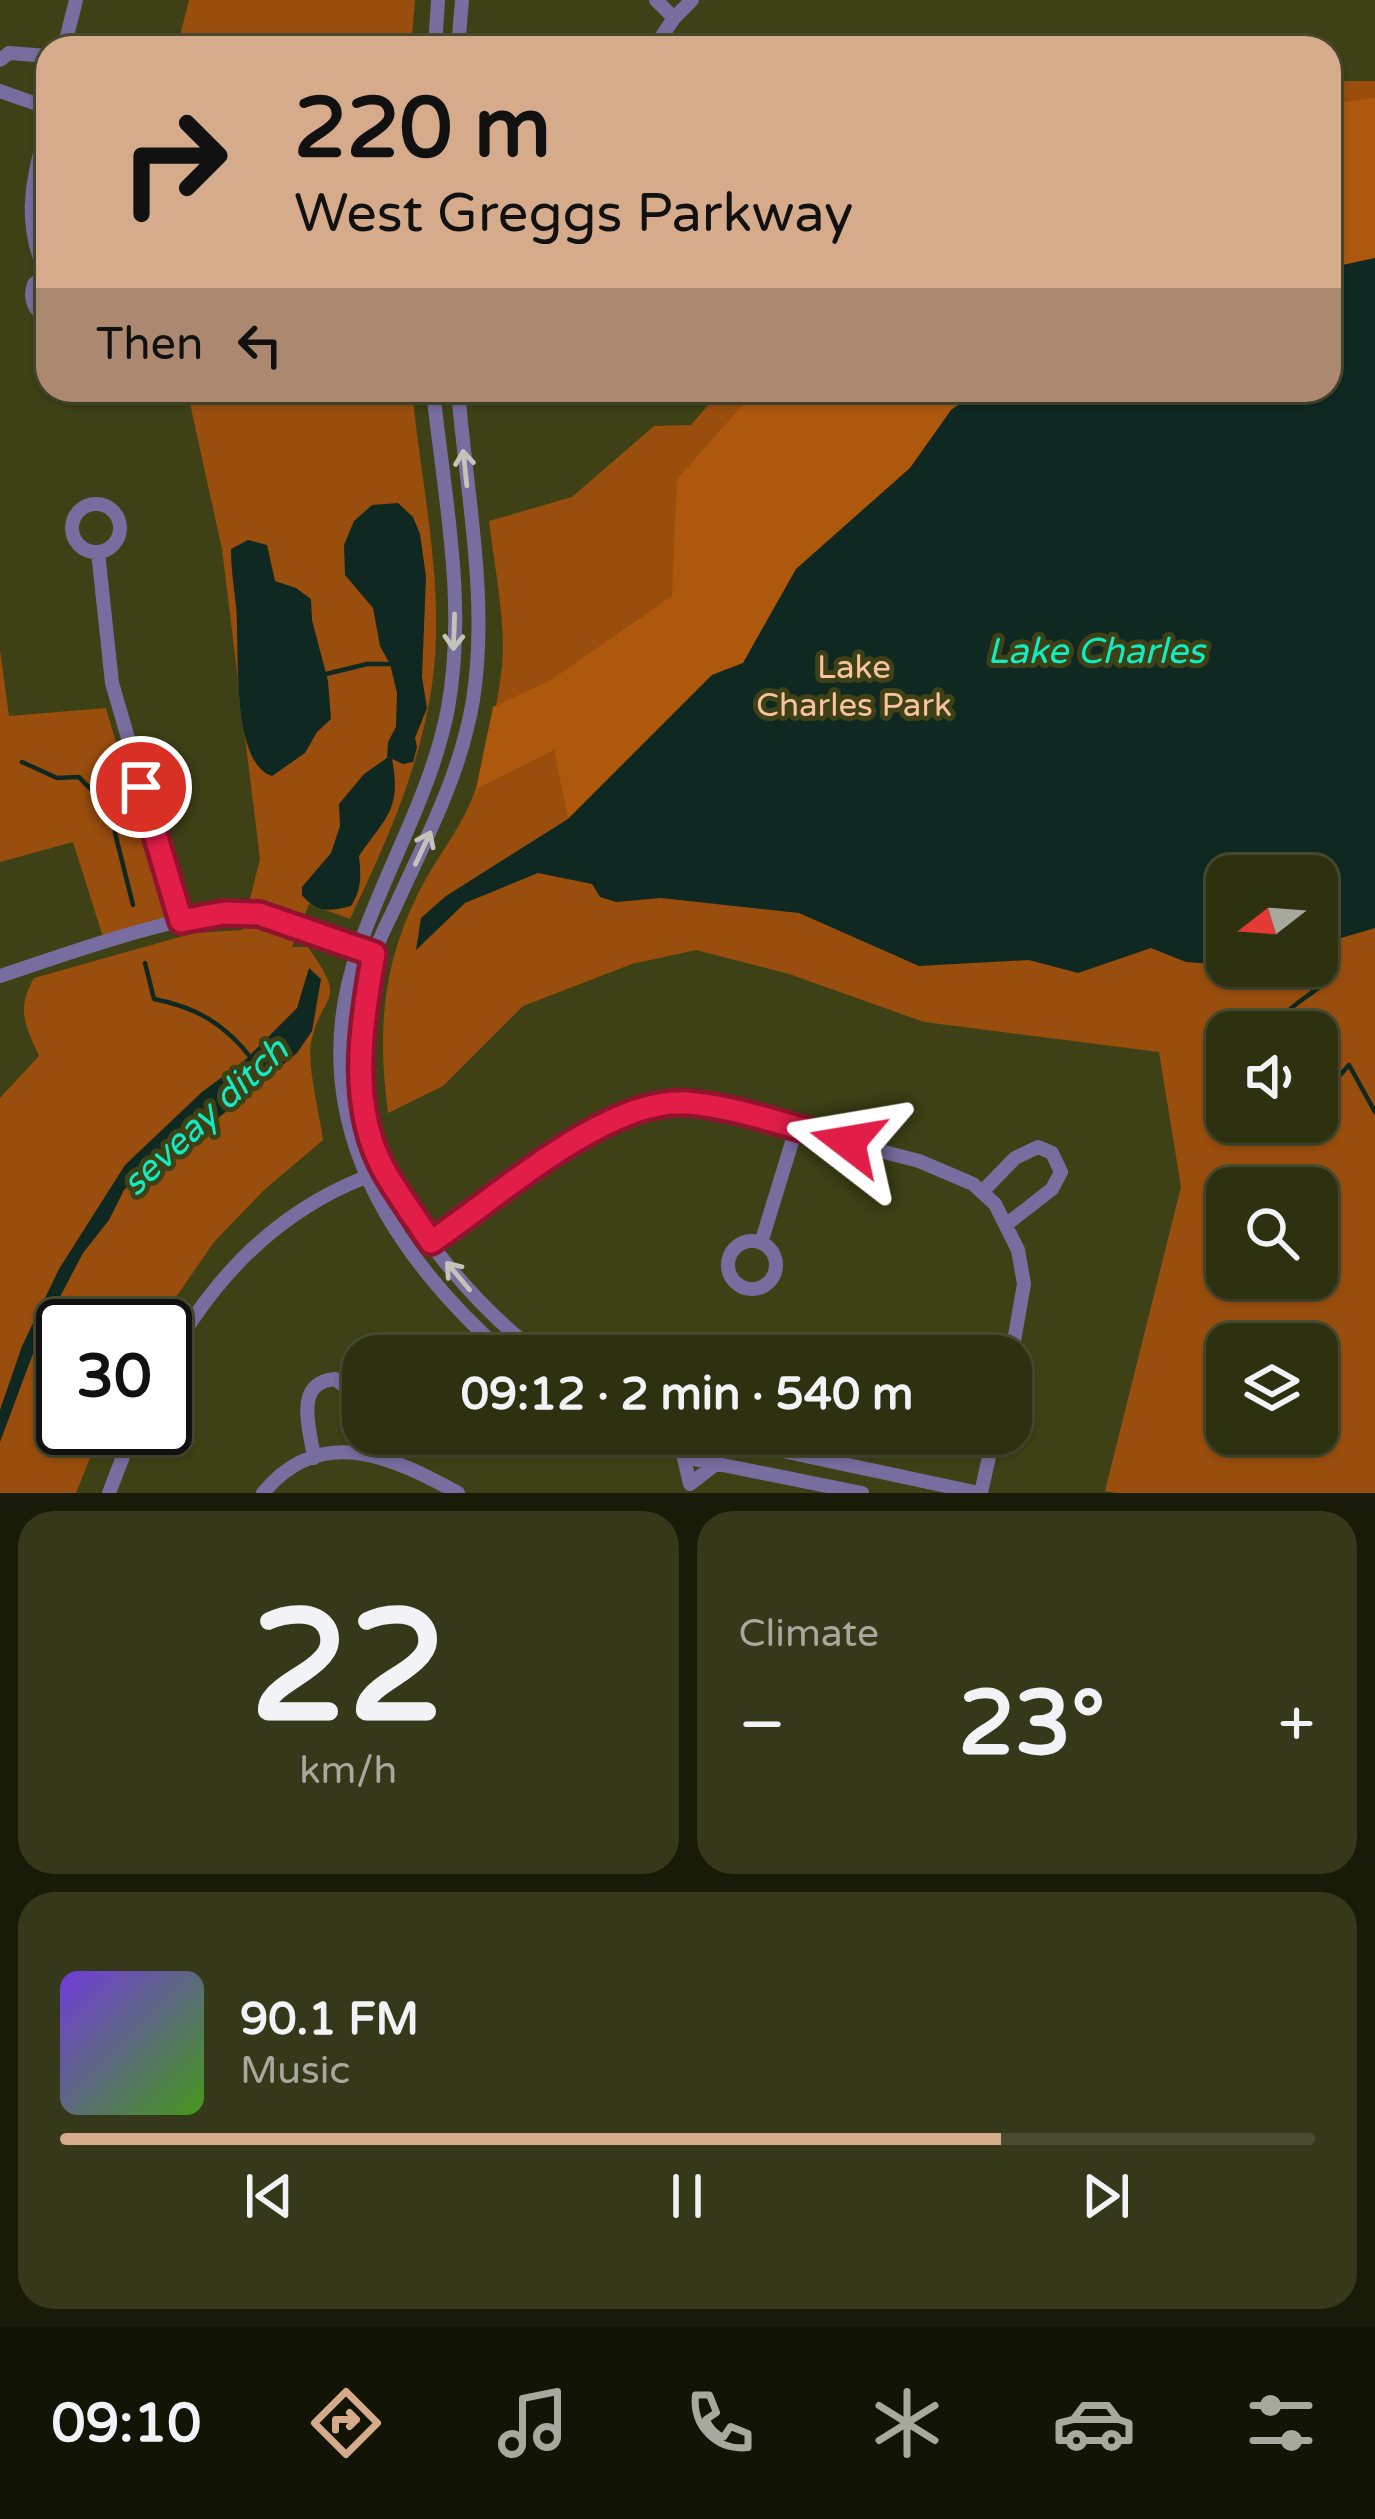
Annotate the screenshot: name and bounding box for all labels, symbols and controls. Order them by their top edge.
text: 220 m [294,79,551,180]
icon: right [96,84,252,240]
text: West Greggs Parkway [294,181,853,246]
icon: left [227,312,293,378]
text: Then [96,318,203,372]
one-way arrow [453,449,476,488]
one-way arrow [443,612,466,651]
water label: Lake Charles [987,630,1208,673]
park label: Lake Charles Park [756,648,952,725]
pin [90,736,192,838]
icon: arrive [108,754,174,820]
one-way arrow [413,831,435,867]
north arrow [1206,855,1338,987]
map controls [1206,855,1338,1455]
button: sound [1206,1011,1338,1143]
water label: seveay ditch [113,1028,298,1205]
position arrow [785,1079,911,1205]
button: search [1206,1167,1338,1299]
one-way arrow [445,1261,473,1292]
speed limit sign: 30 [36,1299,192,1455]
button: layers [1206,1323,1338,1455]
text: 09:12 · 2 min · 540 m [461,1368,913,1422]
text: 22 [250,1575,446,1763]
text: Climate [739,1610,879,1657]
text: 23° [958,1670,1105,1779]
text: − [739,1685,786,1765]
text: + [1278,1685,1315,1765]
text: km/h [299,1747,397,1794]
text: 90.1 FM [240,1993,419,2047]
text: Music [240,2047,350,2094]
icon: previous [236,2163,302,2229]
icon: pause [654,2163,720,2229]
icon: next [1073,2163,1139,2229]
icon: directions [304,2381,388,2465]
icon: music [491,2381,575,2465]
icon: phone [678,2381,762,2465]
icon: climate [865,2381,949,2465]
icon: car [1052,2381,1136,2465]
icon: filters [1239,2381,1323,2465]
text: 09:10 [52,2391,201,2456]

